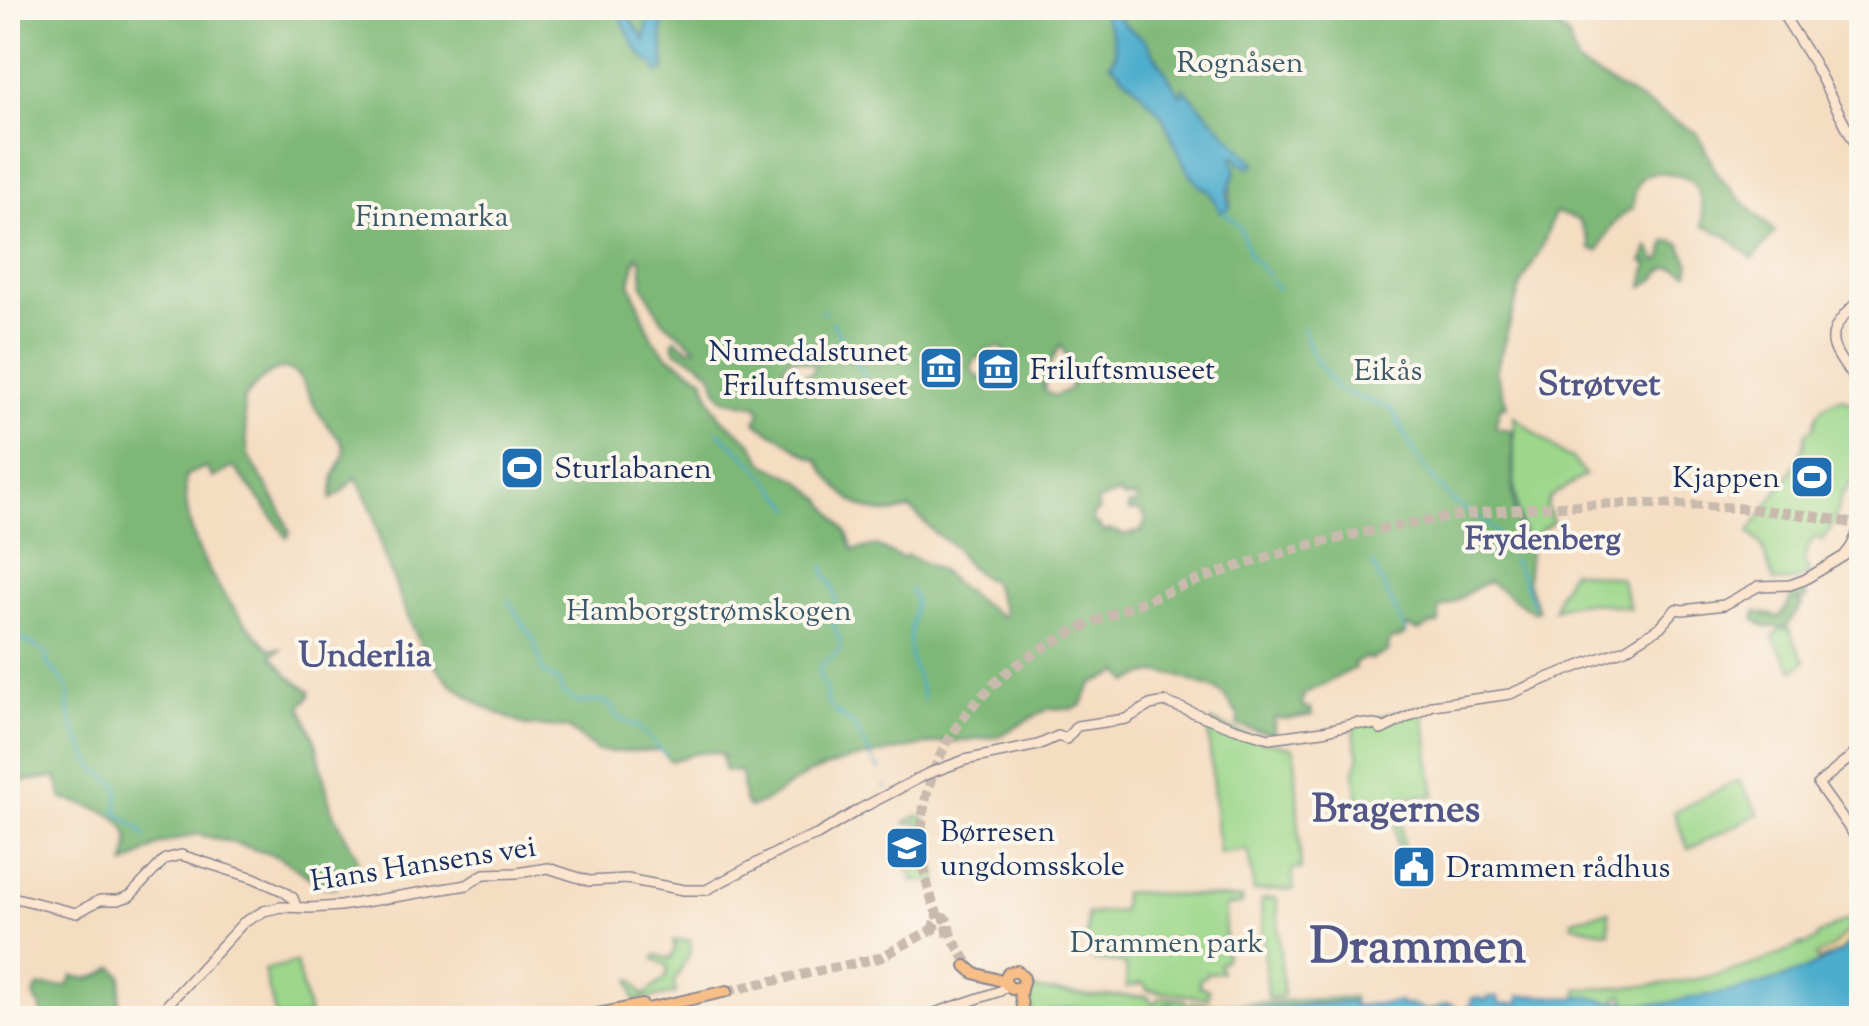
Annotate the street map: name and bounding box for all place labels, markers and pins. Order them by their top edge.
place label: Numedalstunet Friluftsmuseet [708,332,908,409]
museum icon: Numedalstunet Friluftsmuseet [918,345,964,391]
museum icon: Friluftsmuseet [975,346,1021,392]
place label: Friluftsmuseet [1030,350,1215,393]
sports icon: Sturlabanen [499,445,545,491]
place label: Sturlabanen [554,449,712,492]
sports icon: Kjappen [1789,454,1835,500]
place label: Kjappen [1672,458,1780,501]
place label: Børresen ungdomsskole [940,812,1125,889]
school or university icon: Børresen ungdomsskole [884,825,930,871]
public building icon: Drammen rådhus [1391,844,1437,890]
place label: Drammen rådhus [1446,848,1670,891]

